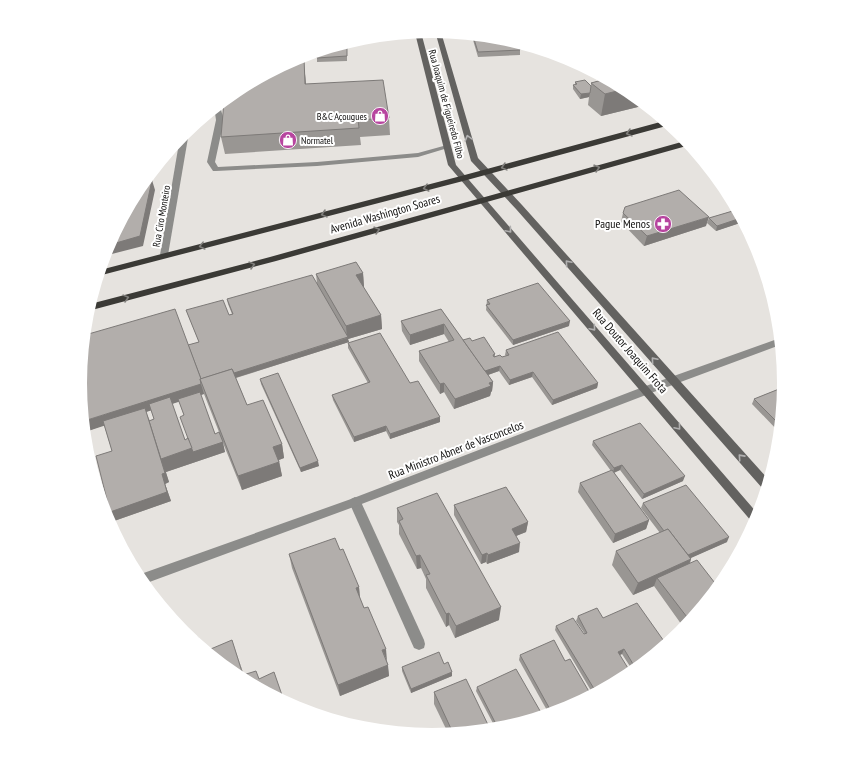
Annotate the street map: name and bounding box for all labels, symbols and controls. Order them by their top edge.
street label: Rua Joaquim de Figueiredo Filho [426,48,467,160]
shop icon: B&C Açougues [370,106,390,126]
place label: B&C Açougues [317,110,368,123]
one-way arrow [626,128,633,137]
shop icon: Normatel [278,130,298,150]
place label: Normatel [301,134,334,147]
one-way arrow [464,135,473,142]
one-way arrow [501,162,508,171]
one-way arrow [593,164,600,173]
one-way arrow [423,183,430,192]
street label: Rua Ciro Monteiro [150,184,173,248]
street label: Avenida Washington Soares [328,191,442,236]
one-way arrow [321,209,328,218]
pharmacy icon: Pague Menos [653,214,673,234]
place label: Pague Menos [595,216,650,231]
one-way arrow [504,225,511,232]
one-way arrow [373,226,380,235]
one-way arrow [198,241,205,249]
one-way arrow [566,260,573,267]
one-way arrow [248,261,255,270]
one-way arrow [123,295,129,303]
street label: Rua Doutor Joaquim Frota [590,305,671,396]
one-way arrow [589,323,596,331]
one-way arrow [651,357,659,365]
street label: Rua Ministro Abner de Vasconcelos [386,417,525,482]
one-way arrow [673,422,680,429]
one-way arrow [738,454,745,462]

